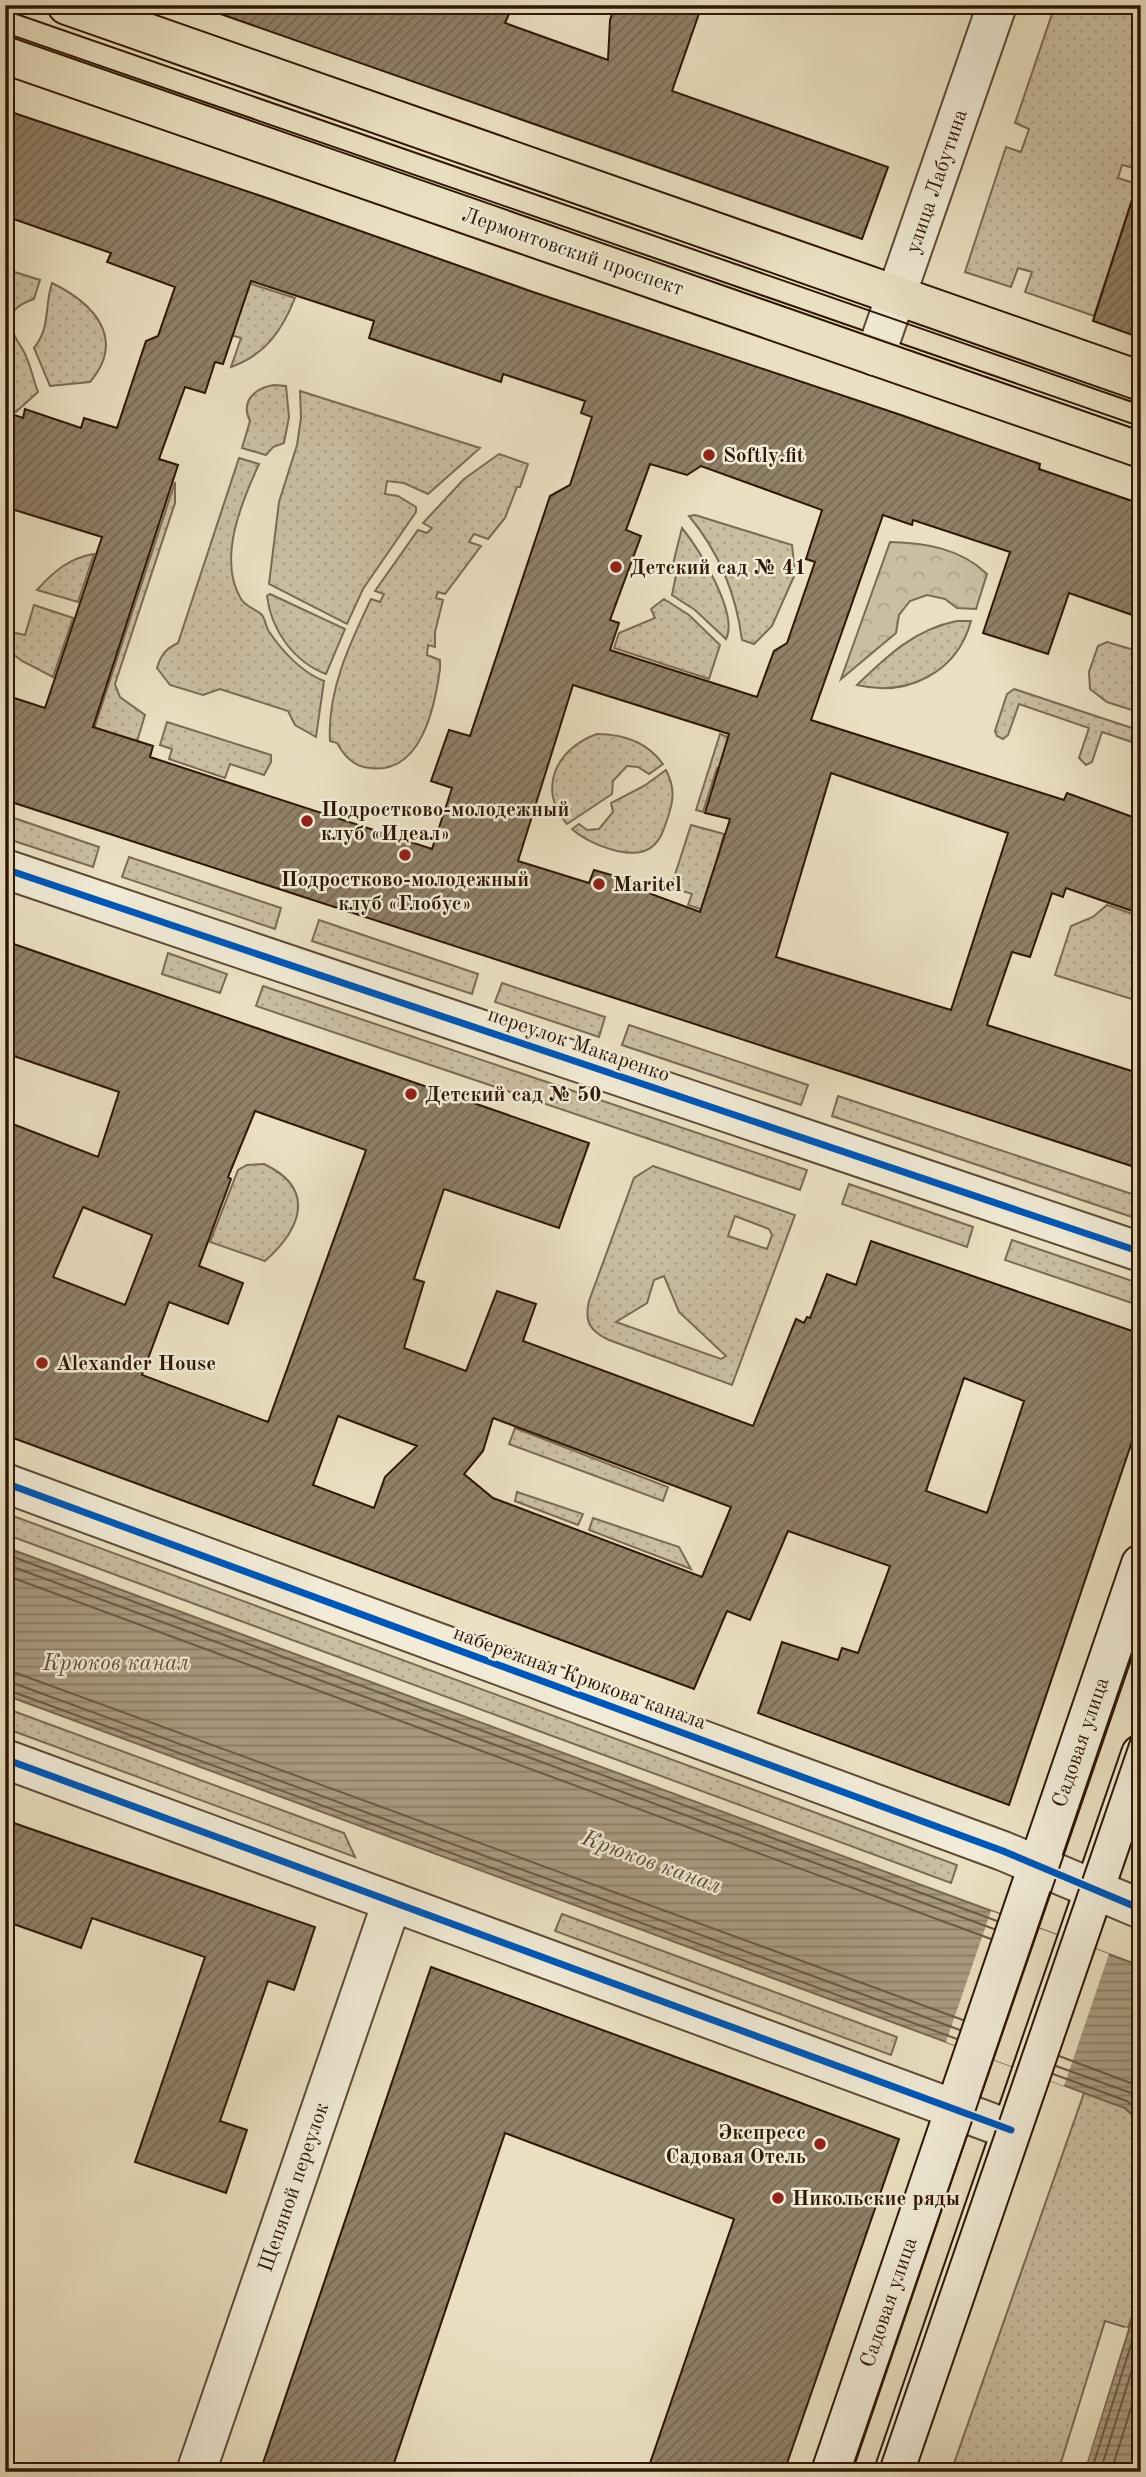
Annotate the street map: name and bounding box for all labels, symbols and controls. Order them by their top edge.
street label: улица Лабутина [903,107,972,256]
street label: Лермонтовский проспект [459,205,686,300]
place label: Softly.fit [723,446,805,467]
marker: Softly.fit [701,447,717,463]
place label: Детский сад № 41 [630,558,806,579]
marker: Детский сад № 41 [608,559,624,575]
place label: Подростково-молодежный клуб «Идеал» [321,800,569,845]
marker: Подростково-молодежный клуб «Идеал» [299,813,315,829]
marker: Подростково-молодежный клуб «Глобус» [397,847,413,863]
place label: Подростково-молодежный клуб «Глобус» [281,870,529,915]
place label: Maritel [613,875,682,896]
marker: Maritel [591,876,607,892]
street label: переулок Макаренко [485,1004,672,1086]
place label: Детский сад № 50 [425,1085,601,1106]
marker: Детский сад № 50 [403,1086,419,1102]
place label: Alexander House [56,1354,216,1375]
marker: Alexander House [34,1355,50,1371]
street label: набережная Крюкова канала [450,1623,709,1734]
water label: Крюков канал [42,1652,189,1676]
street label: Садовая улица [1049,1675,1114,1810]
water label: Крюков канал [577,1826,724,1899]
street label: Щепяной переулок [256,2100,333,2275]
place label: Экспресс Садовая Отель [666,2123,806,2168]
marker: Экспресс Садовая Отель [812,2136,828,2152]
place label: Никольские ряды [792,2189,960,2210]
marker: Никольские ряды [770,2190,786,2206]
street label: Садовая улица [857,2235,922,2370]

